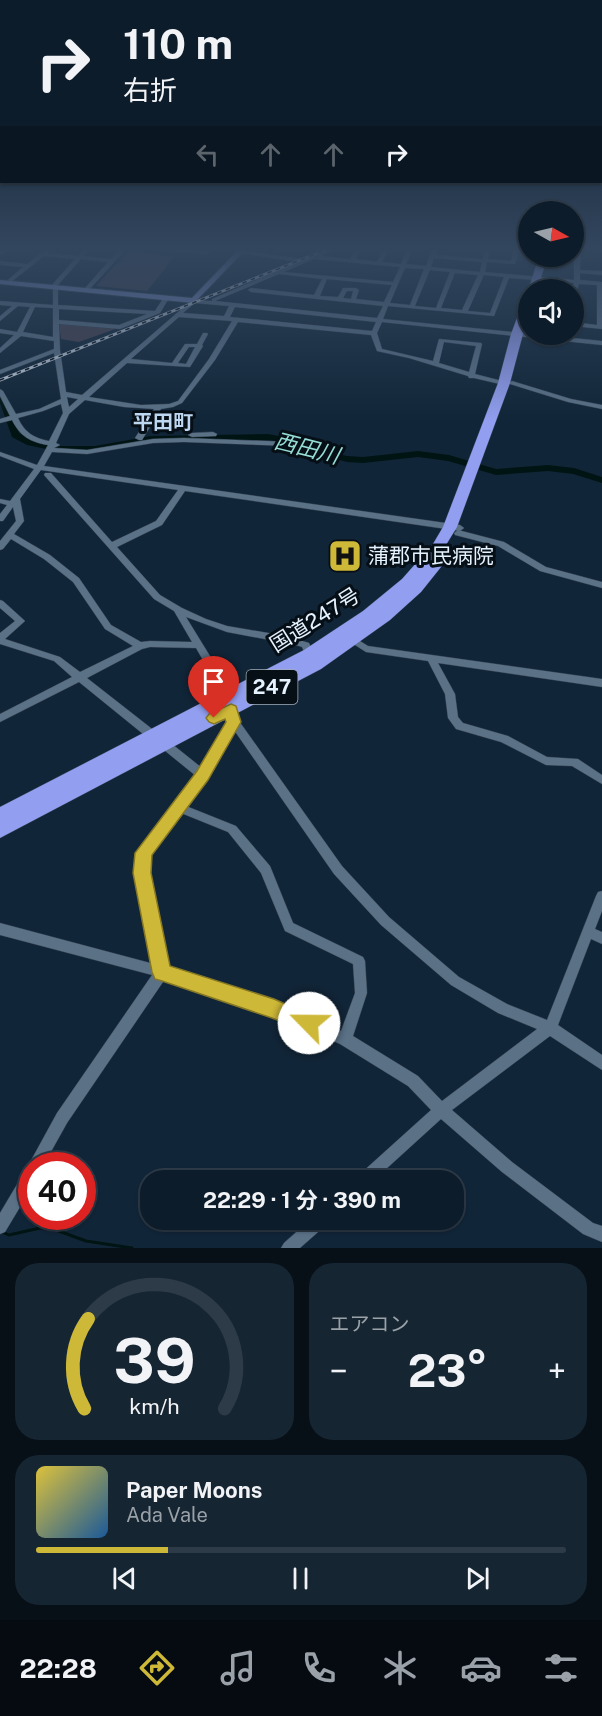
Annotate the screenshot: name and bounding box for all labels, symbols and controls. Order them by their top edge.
text: 110 m [123,19,233,68]
icon: right [24,24,102,102]
text: 右折 [123,74,177,106]
icon: left [191,138,224,171]
icon: ahead [254,138,287,171]
icon: ahead [317,138,350,171]
icon: right [380,138,413,171]
north arrow [518,201,584,267]
map controls [518,201,584,345]
button: sound [518,279,584,345]
district label: 平田町 [133,410,193,434]
water label: 西田川 [272,427,344,469]
hospital icon: 蒲郡市民病院 [327,538,363,574]
place label: 蒲郡市民病院 [368,543,494,568]
street label: 国道247号 [265,582,364,657]
pin [188,656,239,718]
icon: arrive [197,665,230,698]
road number: 247 [246,670,298,704]
position arrow [277,991,341,1055]
speed limit sign: 40 [18,1152,96,1230]
text: 22:29 · 1 分 · 390 m [203,1187,401,1213]
text: エアコン [330,1312,410,1336]
text: 39 [113,1324,195,1397]
text: 23° [408,1344,488,1397]
text: − [330,1352,348,1390]
text: + [548,1352,566,1390]
text: km/h [129,1394,179,1419]
text: Paper Moons [126,1477,262,1503]
text: Ada Vale [126,1503,208,1527]
icon: previous [108,1562,141,1595]
icon: pause [284,1562,317,1595]
icon: next [461,1562,494,1595]
icon: directions [136,1647,178,1689]
icon: music [217,1647,259,1689]
icon: phone [298,1647,340,1689]
icon: climate [379,1647,421,1689]
icon: car [460,1647,502,1689]
icon: filters [540,1647,582,1689]
text: 22:28 [19,1652,97,1684]

